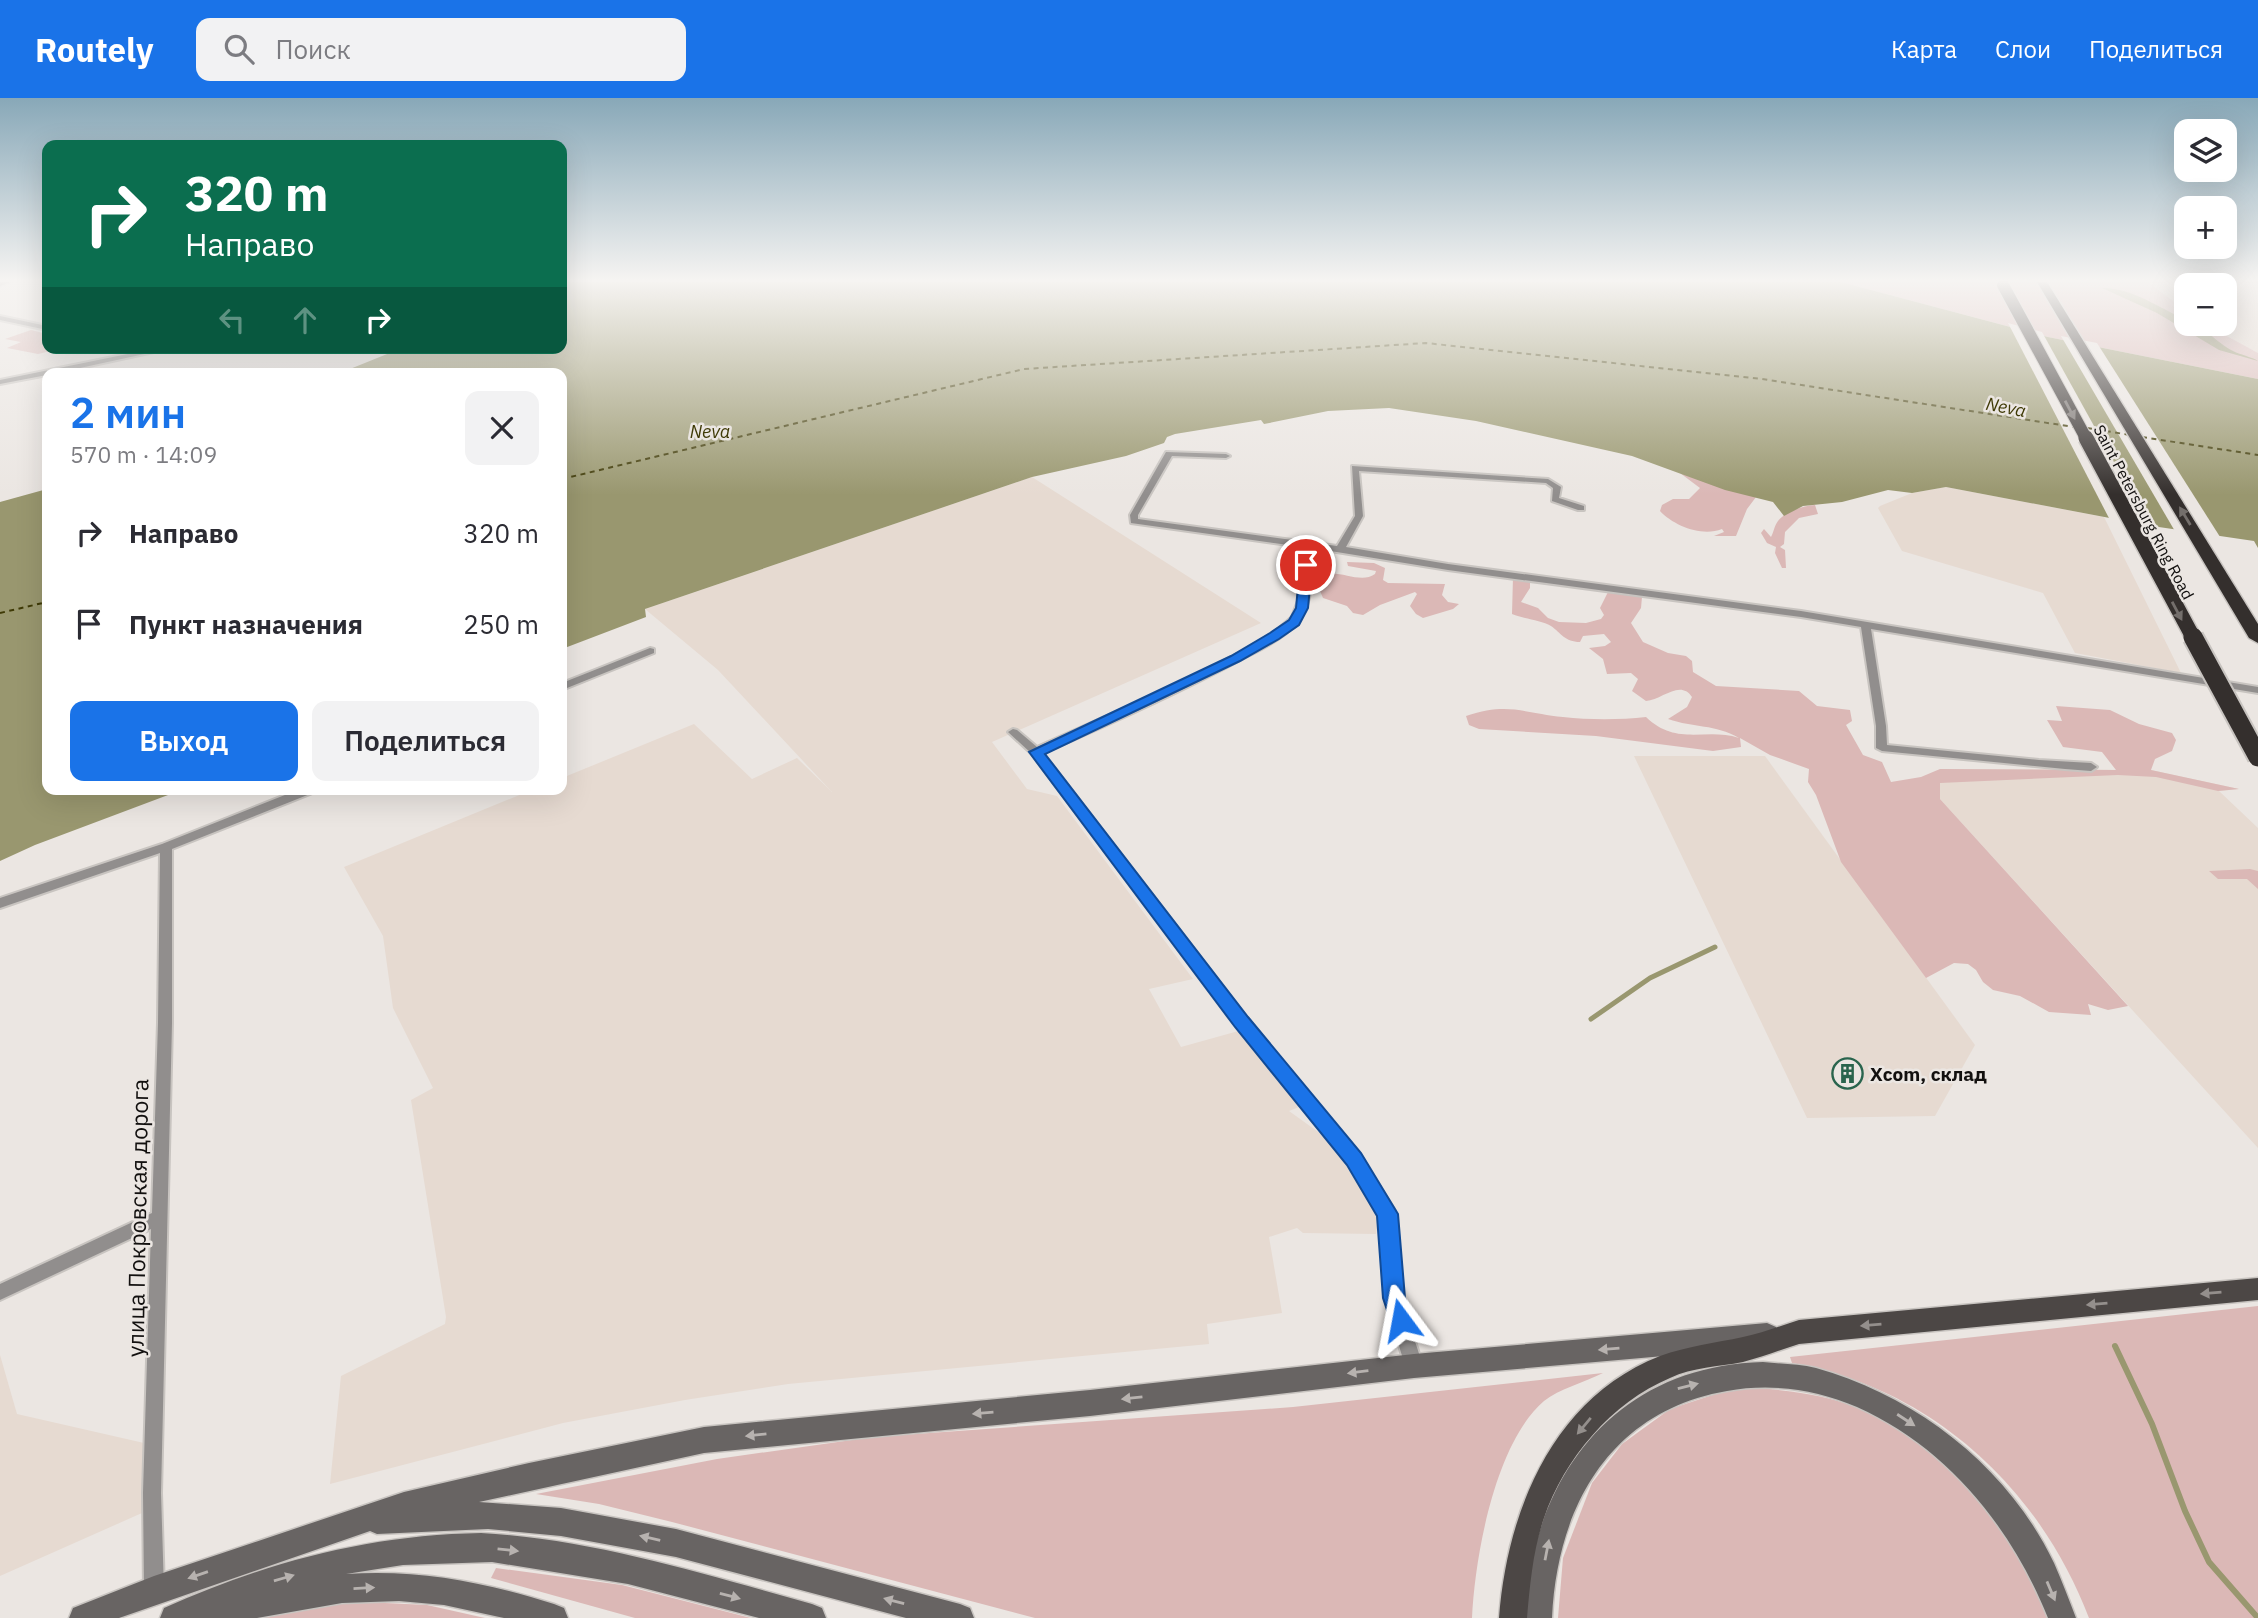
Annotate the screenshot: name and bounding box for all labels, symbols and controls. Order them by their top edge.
search box [196,18,686,81]
text: Routely [35,28,154,71]
icon: search [220,30,258,68]
text: Поиск [276,32,351,66]
text: Карта [1891,33,1957,65]
text: Слои [1995,33,2051,65]
text: Поделиться [2089,33,2223,65]
map controls [2174,119,2237,336]
button: layers [2174,119,2237,182]
text: 320 m [185,161,329,224]
icon: right [70,168,161,259]
button: + [2174,196,2237,259]
text: Направо [185,223,314,265]
button: − [2174,273,2237,336]
icon: left [213,301,251,339]
icon: ahead [286,301,324,339]
icon: right [359,301,397,339]
text: 2 мин [70,385,186,440]
button: close [465,391,539,465]
water label: Neva [1984,392,2028,422]
one-way arrow [2064,400,2075,420]
water label: Neva [690,420,730,443]
street label: Saint Petersburg Ring Road [2089,421,2199,603]
text: 570 m · 14:09 [70,439,217,469]
one-way arrow [2178,507,2191,526]
icon: right [70,514,108,552]
text: Направо [129,516,238,550]
text: 320 m [463,516,539,550]
pin [1276,535,1336,595]
icon: arrive [1287,546,1325,584]
one-way arrow [2171,601,2183,620]
icon: arrive [70,605,108,643]
text: Пункт назначения [129,607,363,641]
text: 250 m [463,607,539,641]
button: Выход [70,701,298,781]
button: Поделиться [312,701,539,781]
building icon: Xсom, склад [1830,1057,1864,1091]
place label: Xсom, склад [1870,1062,1987,1086]
street label: улица Покровская дорога [120,1079,154,1357]
position arrow [1364,1283,1438,1357]
one-way arrow [2200,1288,2222,1299]
one-way arrow [2086,1299,2108,1310]
one-way arrow [1859,1320,1881,1331]
one-way arrow [1598,1344,1620,1355]
one-way arrow [1347,1367,1369,1378]
one-way arrow [1678,1380,1700,1391]
one-way arrow [1121,1393,1143,1404]
one-way arrow [972,1407,994,1418]
one-way arrow [1896,1414,1916,1427]
one-way arrow [1577,1418,1592,1435]
one-way arrow [745,1429,767,1440]
one-way arrow [639,1533,661,1544]
one-way arrow [1542,1539,1553,1561]
one-way arrow [497,1545,519,1556]
one-way arrow [187,1570,208,1581]
one-way arrow [273,1572,294,1582]
one-way arrow [2045,1581,2057,1601]
one-way arrow [353,1583,375,1594]
one-way arrow [719,1591,741,1602]
one-way arrow [883,1595,905,1606]

